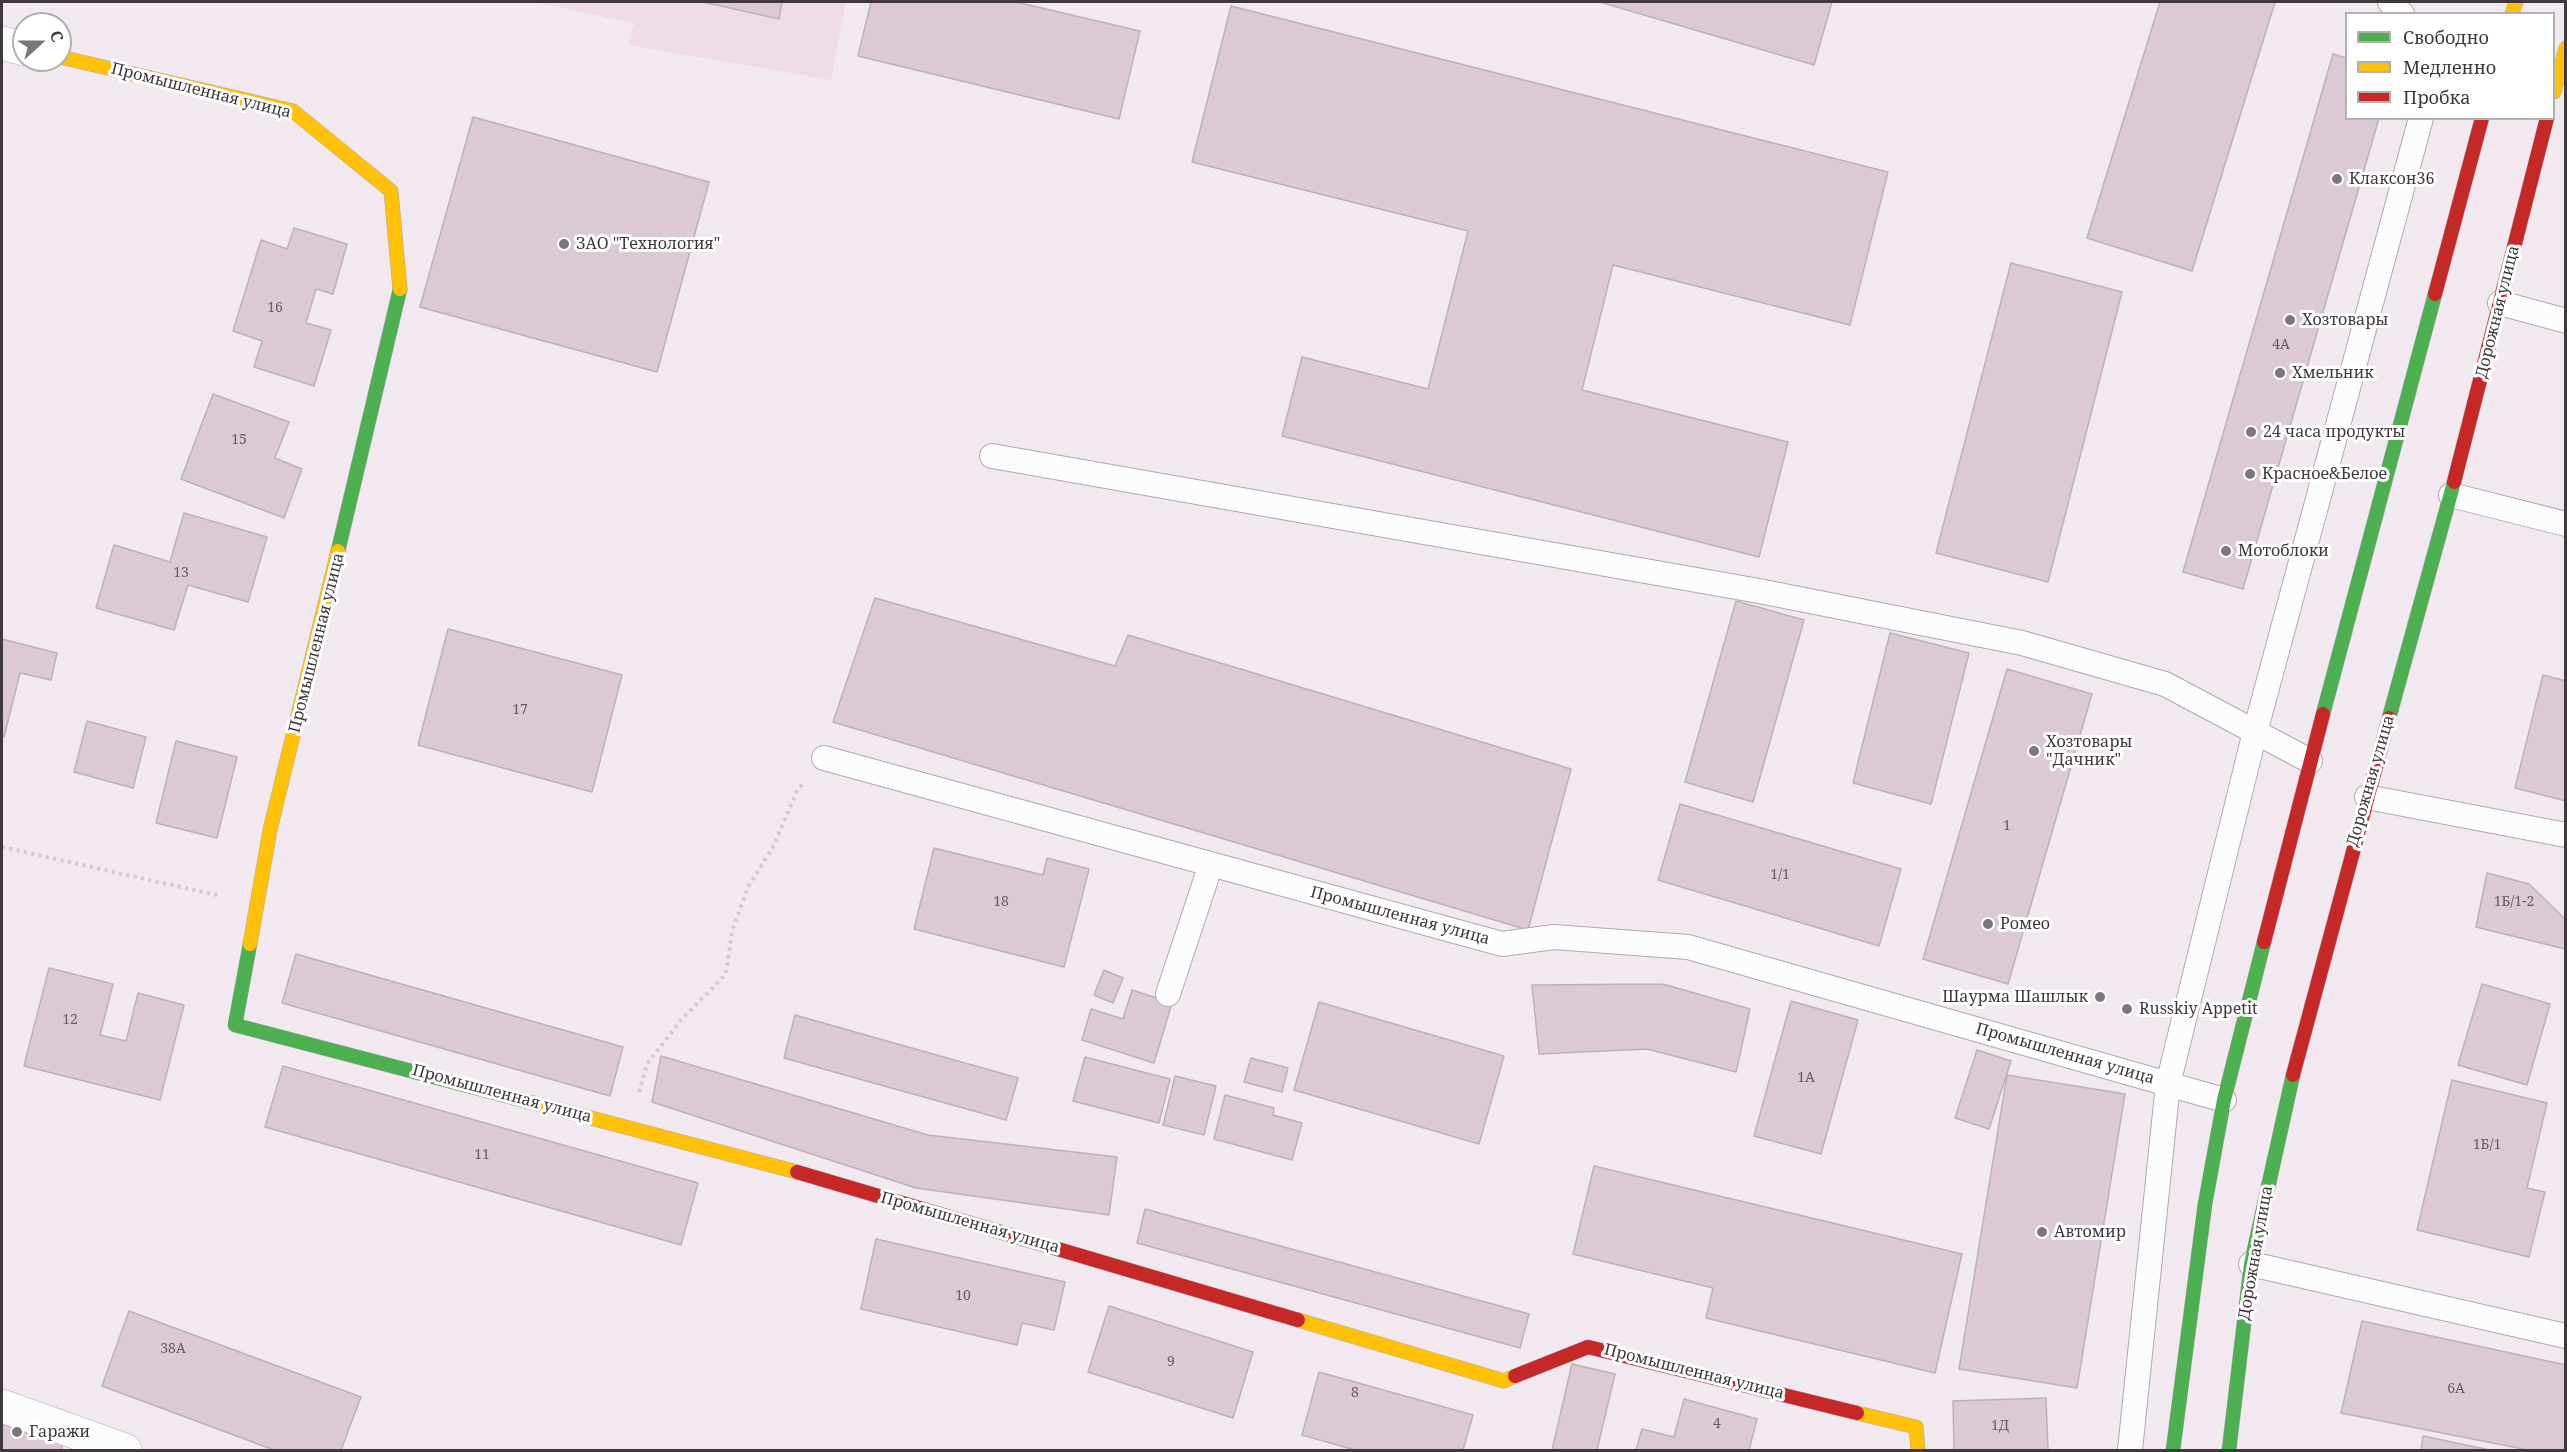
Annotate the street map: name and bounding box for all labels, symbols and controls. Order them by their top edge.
north arrow [12,12,72,72]
legend [2345,12,2555,120]
text: Свободно [2403,25,2489,49]
text: С [45,27,69,45]
text: Медленно [2403,55,2496,79]
street label: Промышленная улица [109,59,293,123]
text: Пробка [2403,85,2470,109]
place label: Клаксон36 [2349,169,2434,189]
marker: Клаксон36 [2330,172,2344,186]
place label: ЗАО "Технология" [576,234,720,254]
marker: ЗАО "Технология" [557,237,571,251]
street label: Дорожная улица [2472,244,2524,380]
house number: 16 [267,300,283,316]
place label: Хозтовары [2302,310,2388,330]
marker: Хозтовары [2283,313,2297,327]
house number: 4А [2272,337,2290,353]
place label: Хмельник [2292,363,2374,383]
marker: Хмельник [2273,366,2287,380]
place label: 24 часа продукты [2263,422,2405,442]
marker: 24 часа продукты [2244,425,2258,439]
house number: 15 [231,432,247,448]
place label: Красное&Белое [2262,464,2387,484]
marker: Красное&Белое [2243,467,2257,481]
place label: Мотоблоки [2238,541,2329,561]
marker: Мотоблоки [2219,544,2233,558]
street label: Промышленная улица [285,551,349,735]
house number: 13 [173,565,189,581]
house number: 17 [512,702,528,718]
street label: Дорожная улица [2343,713,2399,849]
place label: Хозтовары "Дачник" [2046,732,2132,770]
marker: Хозтовары "Дачник" [2027,744,2041,758]
house number: 1 [2003,818,2011,834]
house number: 1/1 [1770,867,1790,883]
street label: Промышленная улица [1308,883,1492,949]
house number: 18 [993,894,1009,910]
house number: 1Б/1-2 [2494,894,2534,910]
place label: Ромео [2000,914,2050,934]
marker: Ромео [1981,917,1995,931]
place label: Шаурма Шашлык [1942,987,2088,1007]
marker: Шаурма Шашлык [2093,990,2107,1004]
place label: Russkiy Appetit [2139,999,2258,1019]
marker: Russkiy Appetit [2120,1002,2134,1016]
house number: 12 [62,1012,78,1028]
street label: Промышленная улица [1973,1019,2157,1089]
street label: Промышленная улица [410,1061,594,1127]
house number: 1А [1797,1070,1815,1086]
house number: 1Б/1 [2473,1137,2501,1153]
house number: 11 [474,1147,490,1163]
street label: Дорожная улица [2235,1184,2277,1322]
street label: Промышленная улица [878,1188,1062,1258]
place label: Автомир [2054,1222,2126,1242]
marker: Автомир [2035,1225,2049,1239]
house number: 10 [955,1288,971,1304]
street label: Промышленная улица [1602,1340,1786,1404]
house number: 38А [160,1341,186,1357]
house number: 9 [1167,1354,1175,1370]
house number: 6А [2447,1381,2465,1397]
house number: 8 [1351,1385,1359,1401]
house number: 4 [1713,1416,1721,1432]
house number: 1Д [1991,1418,2009,1434]
place label: Гаражи [29,1422,90,1442]
marker: Гаражи [10,1425,24,1439]

